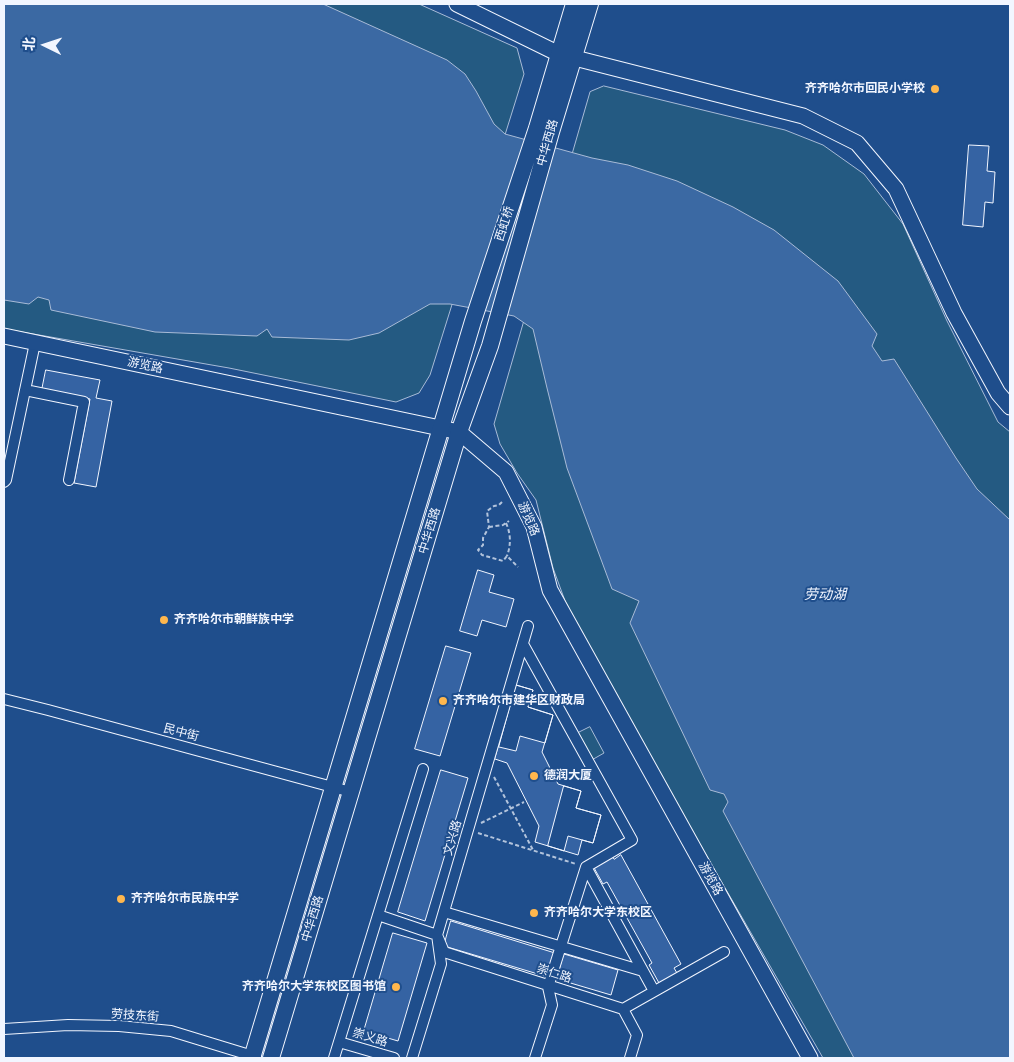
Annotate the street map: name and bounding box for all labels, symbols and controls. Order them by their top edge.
north arrow [20,20,70,70]
text: 北 [22,36,38,51]
place label: 齐齐哈尔市回民小学校 [805,82,925,96]
marker: 齐齐哈尔市回民小学校 [929,83,941,95]
street label: 中华西路 [534,118,562,168]
street label: 西虹桥 [493,205,517,243]
street label: 游览路 [126,355,164,377]
street label: 游览路 [514,500,542,538]
street label: 中华西路 [416,506,444,556]
water label: 劳动湖 [804,587,846,603]
place label: 齐齐哈尔市朝鲜族中学 [174,613,294,627]
marker: 齐齐哈尔市朝鲜族中学 [158,614,170,626]
place label: 齐齐哈尔市建华区财政局 [453,694,585,708]
marker: 齐齐哈尔市建华区财政局 [437,695,449,707]
street label: 民中街 [162,721,200,745]
place label: 德润大厦 [544,769,592,783]
marker: 德润大厦 [528,770,540,782]
street label: 文兴路 [441,819,465,857]
street label: 游览路 [695,860,725,898]
place label: 齐齐哈尔市民族中学 [131,892,239,906]
marker: 齐齐哈尔市民族中学 [115,893,127,905]
street label: 中华西路 [299,894,327,944]
place label: 齐齐哈尔大学东校区 [544,906,652,920]
marker: 齐齐哈尔大学东校区 [528,907,540,919]
street label: 崇仁路 [535,962,573,986]
place label: 齐齐哈尔大学东校区图书馆 [242,980,386,994]
marker: 齐齐哈尔大学东校区图书馆 [390,981,402,993]
street label: 劳技东街 [111,1007,159,1025]
street label: 崇义路 [351,1026,389,1050]

